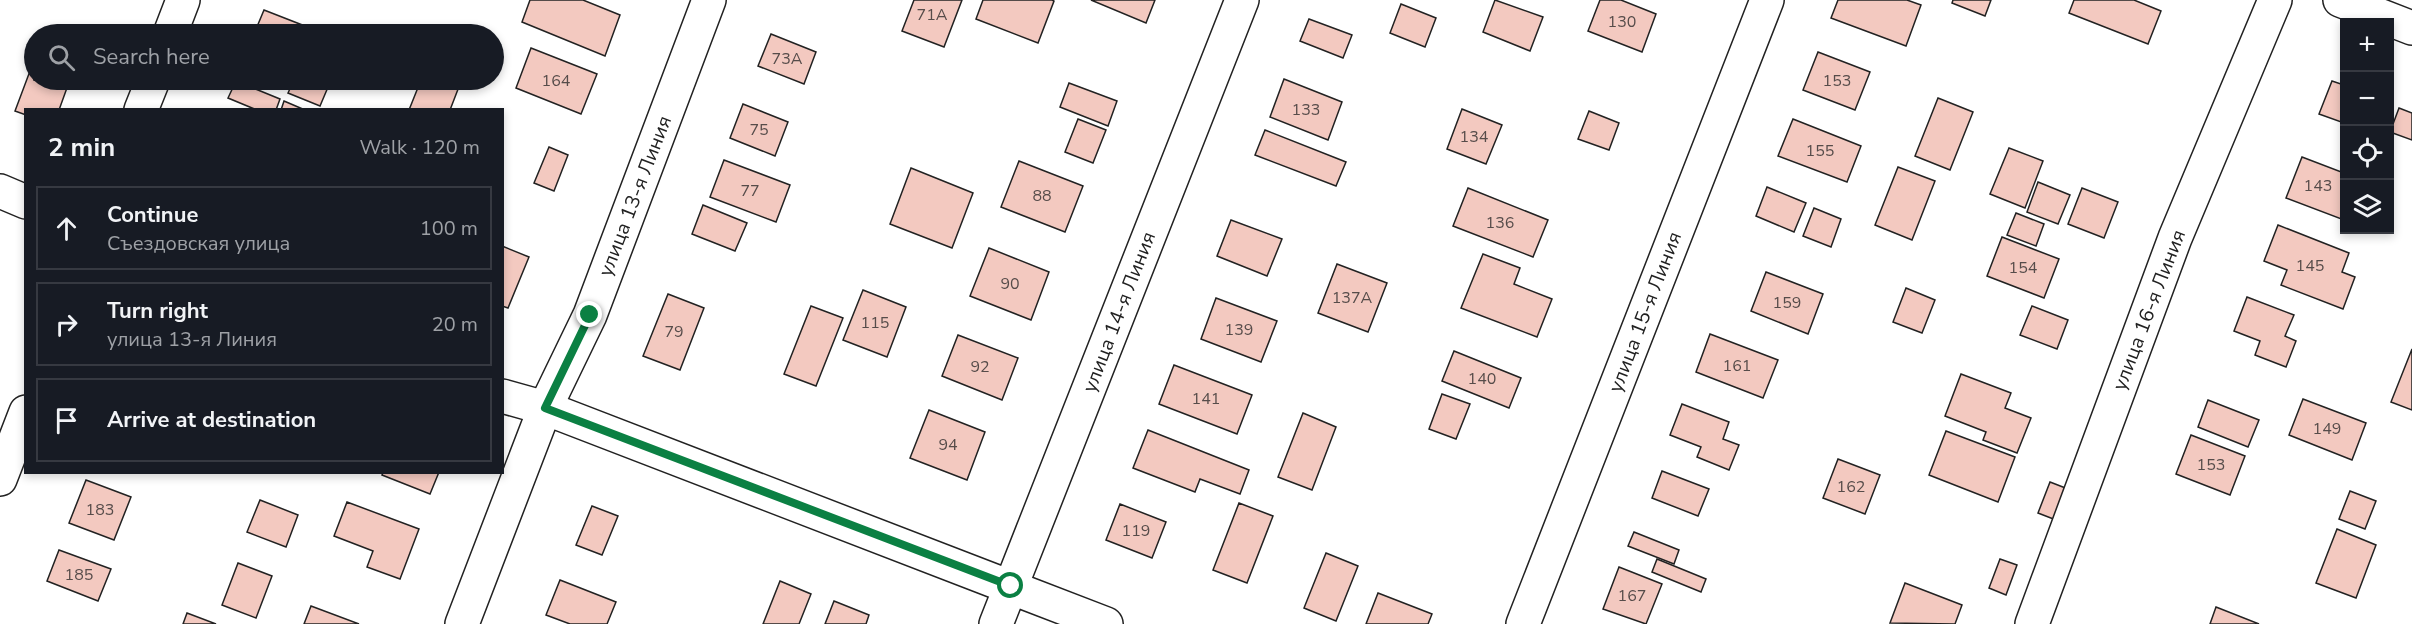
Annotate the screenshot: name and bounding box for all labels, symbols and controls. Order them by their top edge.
house number: 71А [917,4,948,26]
house number: 130 [1608,11,1636,33]
map controls [2340,18,2394,234]
button: + [2340,18,2394,72]
search box [24,24,504,90]
icon: search [45,41,78,74]
text: Search here [93,42,210,72]
house number: 73А [772,48,803,70]
house number: 164 [542,70,571,92]
house number: 153 [1823,70,1851,92]
button: − [2340,72,2394,126]
house number: 133 [1292,99,1320,121]
street label: улица 13-я Линия [592,112,678,280]
house number: 75 [749,119,769,141]
house number: 134 [1460,126,1489,148]
button: locate [2340,126,2394,180]
text: 2 min [48,130,115,165]
text: Walk · 120 m [360,134,480,161]
house number: 155 [1806,140,1834,162]
house number: 143 [2304,175,2332,197]
house number: 77 [740,180,760,202]
button: layers [2340,180,2394,234]
house number: 88 [1032,185,1052,207]
text: Continue [107,200,198,230]
icon: ahead [50,212,83,245]
house number: 136 [1486,212,1514,234]
text: 100 m [420,215,478,242]
street label: улица 16-я Линия [2106,226,2192,394]
street label: улица 14-я Линия [1076,228,1162,396]
street label: улица 15-я Линия [1602,228,1688,396]
text: Съездовская улица [107,230,290,257]
house number: 145 [2296,255,2324,277]
house number: 154 [2009,257,2038,279]
house number: 90 [1000,273,1020,295]
house number: 137А [1332,287,1373,309]
house number: 159 [1773,292,1801,314]
text: Turn right [107,296,208,326]
route end [576,301,602,327]
icon: right [50,308,83,341]
text: 20 m [432,311,478,338]
house number: 115 [861,312,889,334]
house number: 139 [1225,319,1253,341]
house number: 79 [664,321,684,343]
text: улица 13-я Линия [107,326,277,353]
house number: 161 [1723,355,1751,377]
house number: 92 [970,356,990,378]
house number: 140 [1468,368,1496,390]
house number: 141 [1192,388,1220,410]
icon: arrive [50,404,83,437]
text: Arrive at destination [107,405,316,435]
house number: 149 [2313,418,2341,440]
house number: 94 [938,434,958,456]
house number: 153 [2197,454,2225,476]
house number: 162 [1837,476,1865,498]
house number: 183 [86,499,114,521]
house number: 119 [1122,520,1150,542]
house number: 185 [65,564,93,586]
route start [997,572,1023,598]
house number: 167 [1618,585,1646,607]

